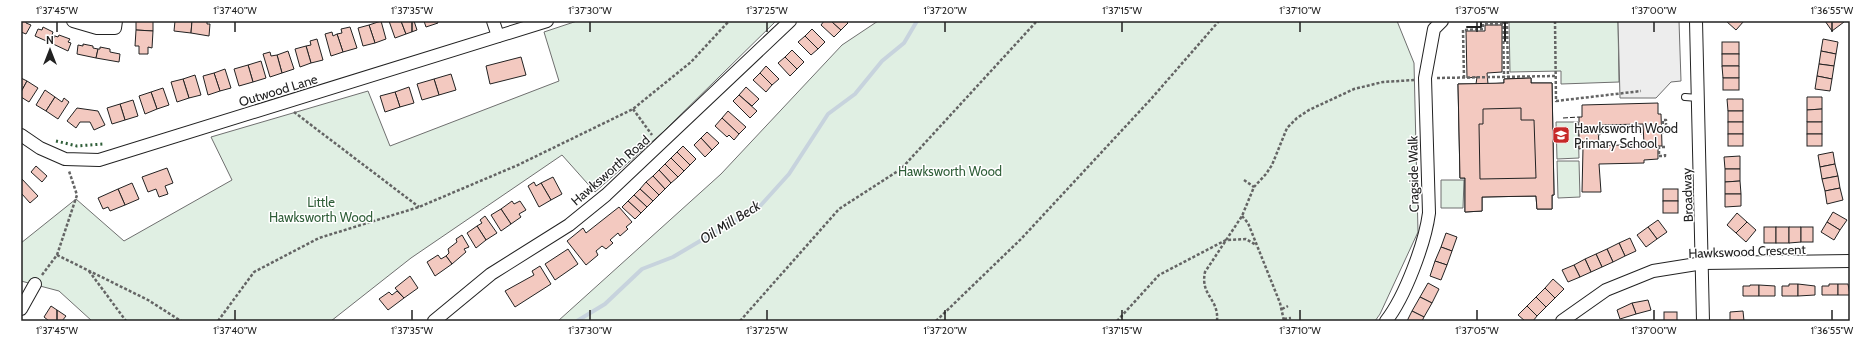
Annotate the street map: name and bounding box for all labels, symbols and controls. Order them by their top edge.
text: 1°37'45"W [36,4,79,17]
text: 1°37'40"W [213,4,257,17]
text: 1°37'35"W [391,4,433,17]
text: 1°37'30"W [568,4,612,17]
text: 1°37'25"W [746,4,788,17]
text: 1°37'20"W [923,4,967,17]
text: 1°37'15"W [1102,4,1142,17]
text: 1°37'10"W [1279,4,1321,17]
text: 1°37'05"W [1455,4,1499,17]
text: 1°37'00"W [1632,4,1677,17]
text: 1°36'55"W [1811,4,1854,17]
north arrow [30,30,70,70]
text: N [46,33,54,47]
street label: Outwood Lane [237,70,320,110]
place label: Hawksworth Wood Primary School [1574,120,1678,151]
school or university icon: Hawksworth Wood Primary School [1551,125,1571,145]
street label: Hawksworth Road [567,132,653,208]
street label: Cragside Walk [1404,135,1422,212]
park label: Hawksworth Wood [898,163,1002,179]
street label: Broadway [1678,167,1696,222]
park label: Little Hawksworth Wood [269,194,373,225]
water label: Oil Mill Beck [696,196,764,248]
street label: Hawkswood Crescent [1688,241,1807,261]
text: 1°37'45"W [36,324,79,337]
text: 1°37'40"W [213,324,257,337]
text: 1°37'35"W [391,324,433,337]
text: 1°37'30"W [568,324,612,337]
text: 1°37'25"W [746,324,788,337]
text: 1°37'20"W [923,324,967,337]
text: 1°37'15"W [1102,324,1142,337]
text: 1°37'10"W [1279,324,1321,337]
text: 1°37'05"W [1455,324,1499,337]
text: 1°37'00"W [1632,324,1677,337]
text: 1°36'55"W [1811,324,1854,337]

